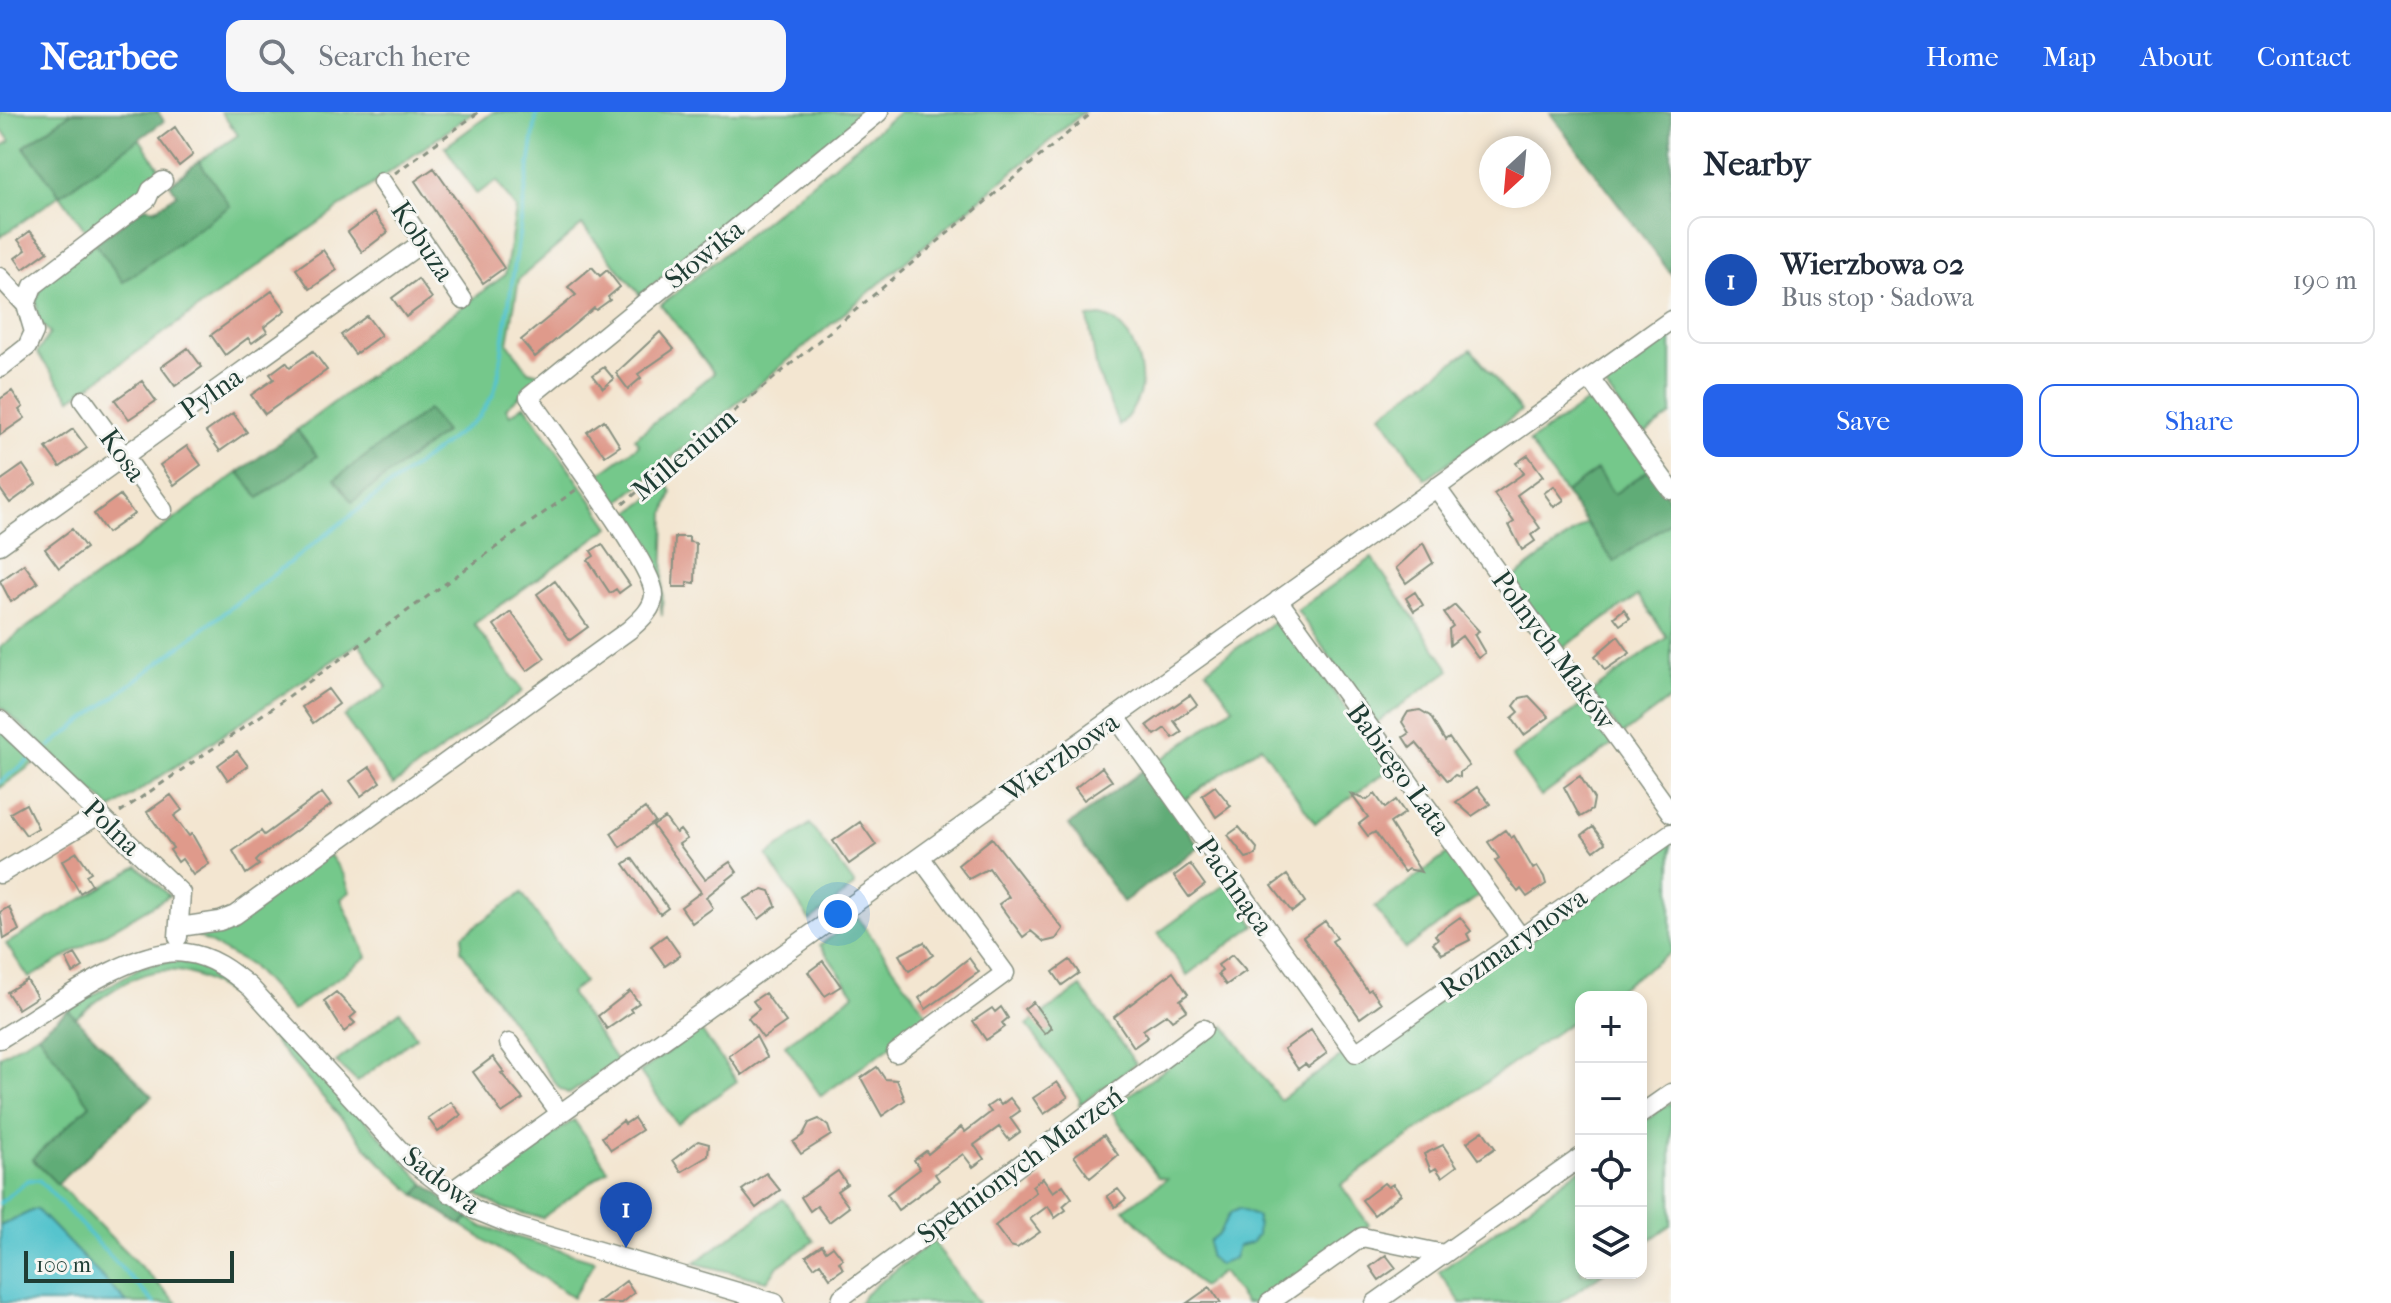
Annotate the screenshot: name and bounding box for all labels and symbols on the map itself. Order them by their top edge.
north arrow [1479,136,1551,208]
street label: Kobuza [384,195,462,288]
street label: Słowika [658,212,751,296]
street label: Pylna [173,359,249,426]
street label: Millenium [625,400,744,507]
street label: Kosa [93,422,154,489]
street label: Polnych Maków [1485,564,1623,737]
street label: Babiego Lata [1340,696,1459,842]
street label: Wierzbowa [994,704,1126,810]
street label: Polna [76,792,148,863]
street label: Pachnąca [1189,831,1281,943]
street label: Rozmarynowa [1433,879,1594,1006]
your location [818,894,858,934]
street label: Spełnionych Marzeń [911,1079,1129,1251]
street label: Sadowa [396,1139,488,1221]
pin: 1 [600,1182,652,1248]
scale bar [24,1247,234,1283]

